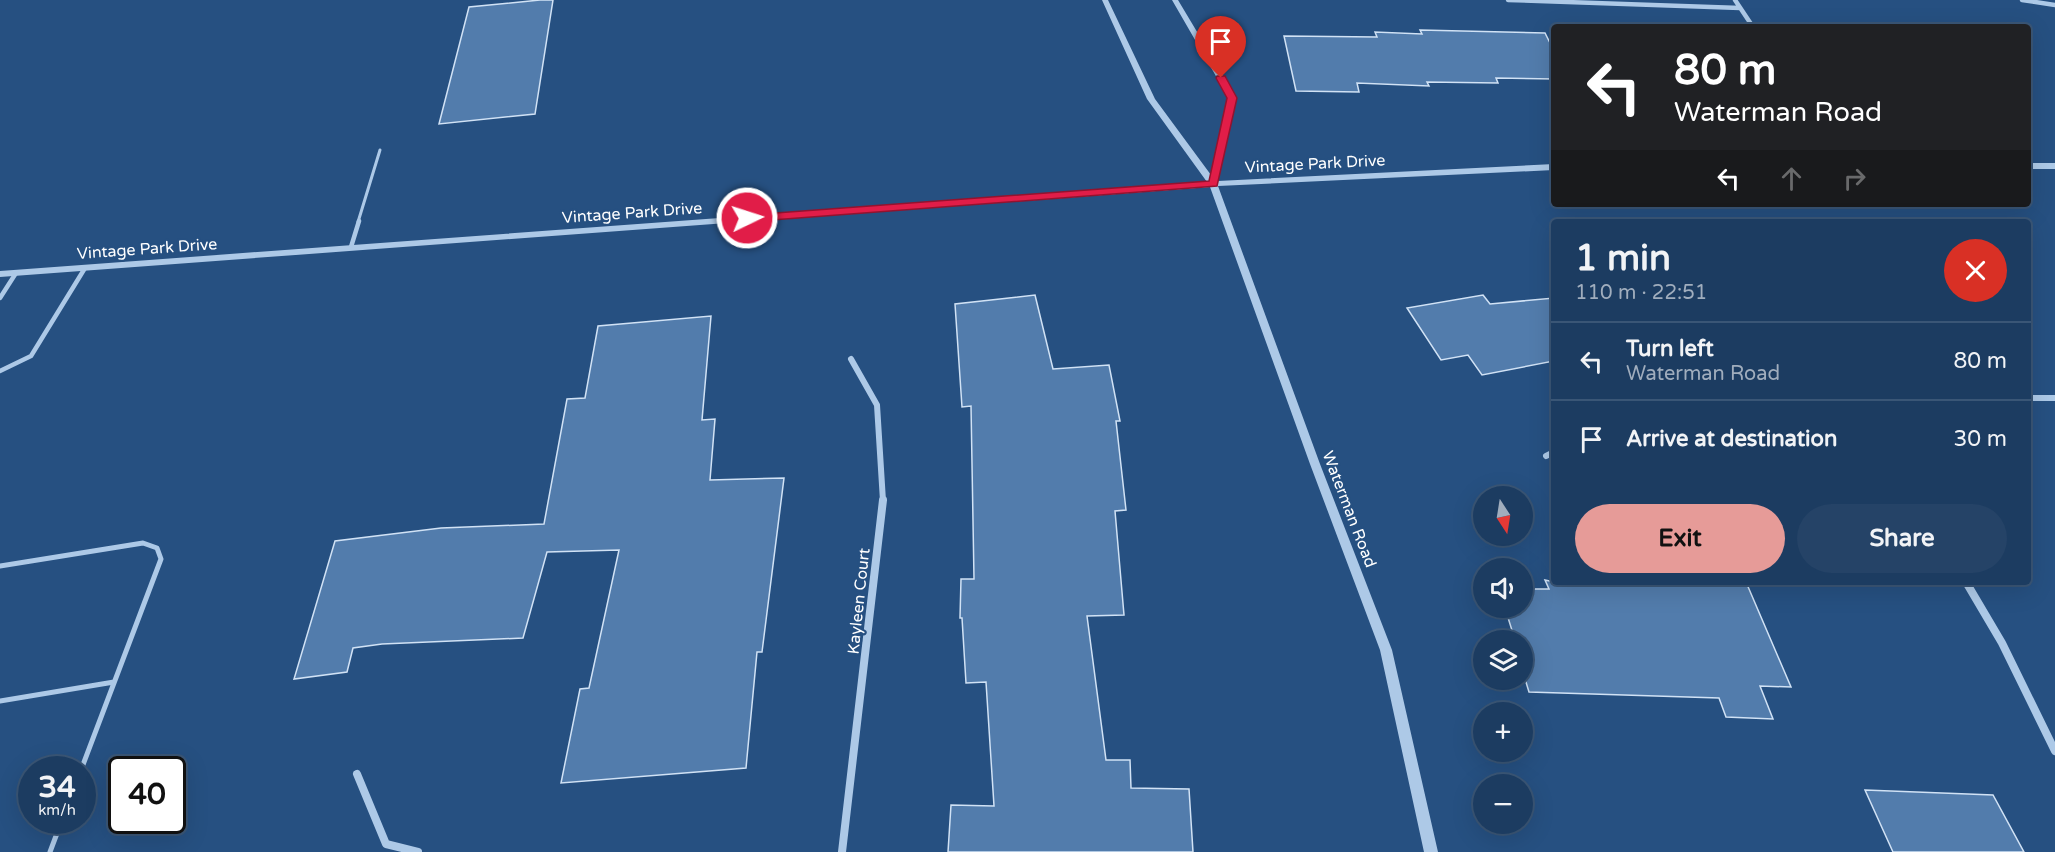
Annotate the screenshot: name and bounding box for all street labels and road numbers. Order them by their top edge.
street label: Vintage Park Drive [1244,150,1386,178]
street label: Vintage Park Drive [561,198,703,228]
street label: Vintage Park Drive [76,234,218,264]
street label: Waterman Road [1318,448,1380,571]
street label: Kayleen Court [843,547,875,655]

